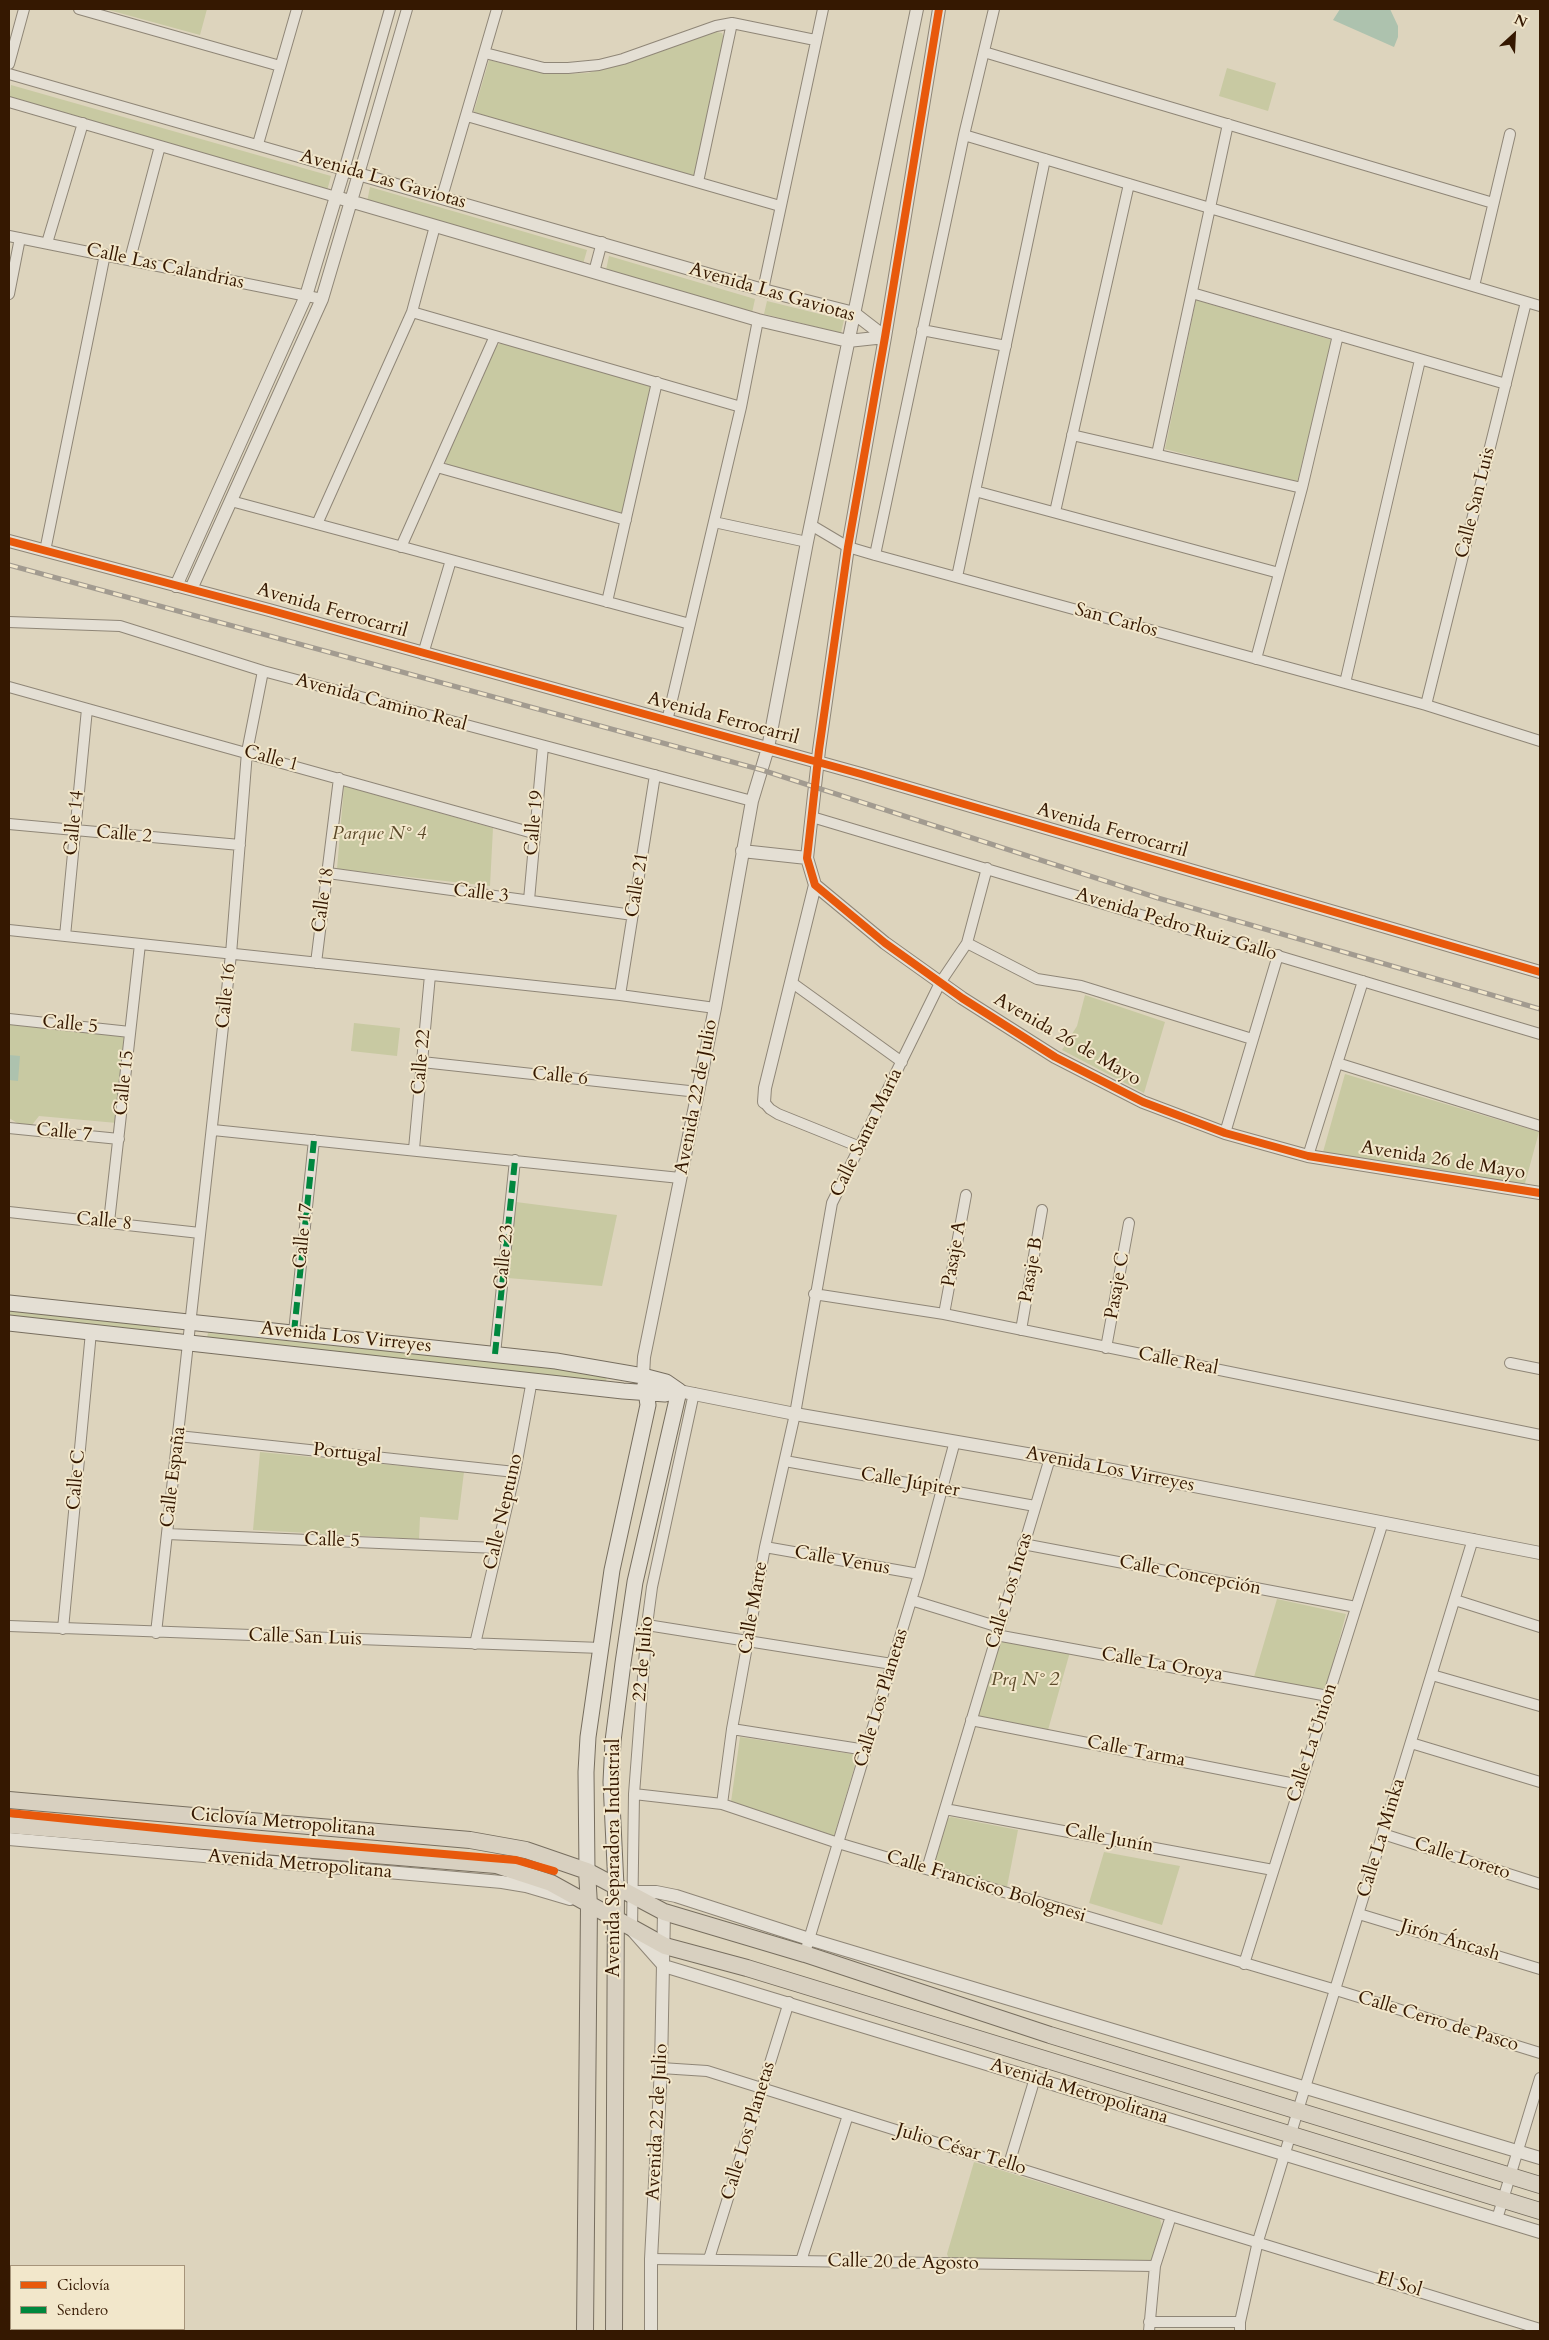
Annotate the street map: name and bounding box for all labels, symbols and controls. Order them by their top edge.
north arrow [1489,10,1539,60]
text: N [1511,10,1530,32]
street label: Avenida Las Gaviotas [297,145,469,215]
street label: Calle Las Calandrias [84,239,246,295]
street label: Avenida Las Gaviotas [686,258,858,328]
street label: Calle San Luis [1451,445,1501,561]
street label: Avenida Ferrocarril [254,579,410,643]
street label: San Carlos [1072,599,1160,643]
street label: Avenida Camino Real [293,669,469,737]
street label: Avenida Ferrocarril [645,688,801,750]
street label: Calle 1 [241,741,301,777]
street label: Calle 14 [60,789,90,857]
street label: Calle 19 [521,789,549,857]
street label: Avenida Ferrocarril [1034,799,1190,863]
street label: Calle 2 [95,821,153,849]
park label: Parque N° 4 [332,824,426,846]
street label: Calle 21 [622,851,654,919]
street label: Calle 18 [308,866,340,934]
street label: Calle 3 [452,879,510,909]
street label: Avenida Pedro Ruiz Gallo [1073,883,1279,967]
street label: Calle 16 [212,962,242,1030]
street label: Avenida 26 de Mayo [989,989,1145,1091]
street label: Calle 5 [41,1011,99,1039]
street label: Avenida 22 de Julio [671,1018,723,1176]
street label: Calle 22 [408,1028,436,1096]
street label: Calle 15 [110,1049,140,1117]
street label: Calle 6 [531,1063,589,1091]
street label: Calle Santa María [826,1065,908,1201]
street label: Calle 7 [35,1119,93,1147]
street label: Avenida 26 de Mayo [1359,1137,1527,1185]
street label: Calle 17 [289,1202,319,1270]
street label: Calle 8 [75,1208,133,1236]
street label: Pasaje A [938,1219,972,1289]
street label: Calle 23 [490,1223,520,1291]
street label: Pasaje B [1015,1236,1049,1304]
street label: Pasaje C [1101,1251,1135,1321]
street label: Avenida Los Virreyes [260,1318,432,1358]
street label: Calle Real [1136,1343,1220,1381]
street label: Calle España [156,1425,192,1529]
street label: Portugal [312,1439,382,1469]
street label: Avenida Los Virreyes [1024,1442,1196,1498]
street label: Calle C [63,1449,91,1511]
street label: Calle Neptuno [480,1452,528,1572]
street label: Calle Júpiter [859,1463,961,1503]
street label: Calle 5 [304,1529,360,1553]
street label: Calle Los Incas [982,1530,1038,1652]
street label: Calle Venus [793,1541,891,1581]
street label: Calle Concepción [1117,1551,1263,1601]
street label: Calle Marte [735,1560,773,1656]
street label: 22 de Julio [629,1615,659,1703]
street label: Calle San Luis [248,1625,362,1651]
street label: Calle Los Planetas [850,1626,914,1770]
street label: Calle La Oroya [1100,1643,1224,1687]
park label: Prq N° 2 [991,1670,1059,1692]
street label: Calle La Union [1283,1681,1343,1805]
street label: Calle Tarma [1085,1731,1187,1773]
street label: Avenida Separadora Industrial [604,1738,626,1978]
street label: Calle La Minka [1353,1776,1411,1900]
street label: Ciclovía Metropolitana [190,1804,376,1842]
street label: Calle Junín [1063,1819,1155,1859]
street label: Calle Loreto [1411,1833,1513,1885]
street label: Avenida Metropolitana [207,1846,393,1884]
street label: Calle Francisco Bolognesi [884,1846,1088,1928]
street label: Jirón Áncash [1397,1915,1503,1967]
street label: Calle Cerro de Pasco [1355,1987,1521,2057]
street label: Avenida 22 de Julio [643,2043,673,2201]
street label: Avenida Metropolitana [987,2054,1171,2130]
street label: Calle Los Planetas [717,2059,781,2203]
street label: Julio César Tello [893,2119,1029,2181]
street label: Calle 20 de Agosto [827,2250,979,2276]
legend [10,2265,185,2330]
street label: El Sol [1374,2267,1424,2303]
text: Ciclovía [57,2275,110,2295]
text: Sendero [57,2300,108,2320]

